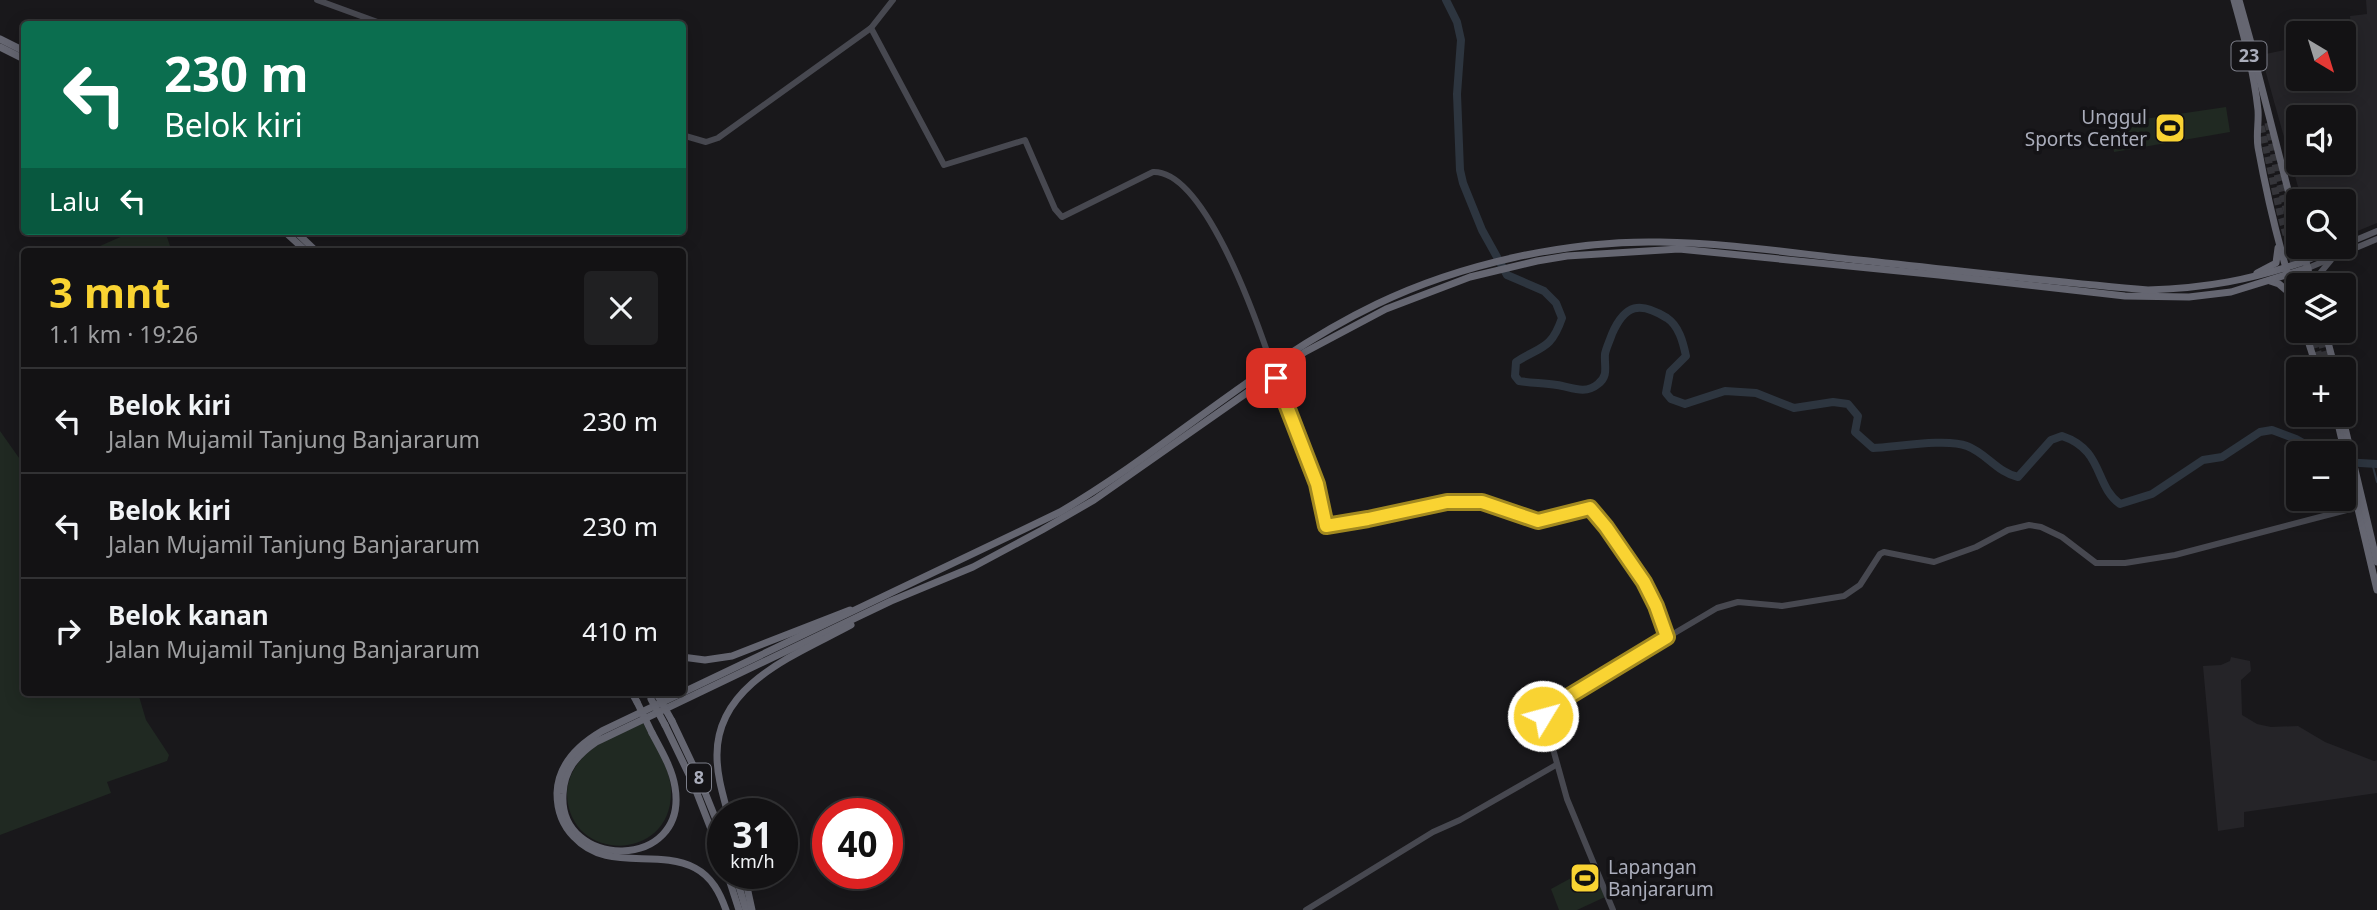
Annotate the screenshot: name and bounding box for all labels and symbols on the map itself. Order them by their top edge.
north arrow [2286,21,2356,91]
road number: 23 [2232,42,2266,70]
place label: Unggul Sports Center [2025,104,2147,152]
sports icon: Unggul Sports Center [2153,111,2187,145]
pin [1246,348,1306,408]
position arrow [1506,679,1580,753]
road number: 8 [687,764,711,792]
speed limit sign: 40 [812,798,903,889]
place label: Lapangan Banjararum [1608,854,1714,902]
sports icon: Lapangan Banjararum [1568,861,1602,895]

